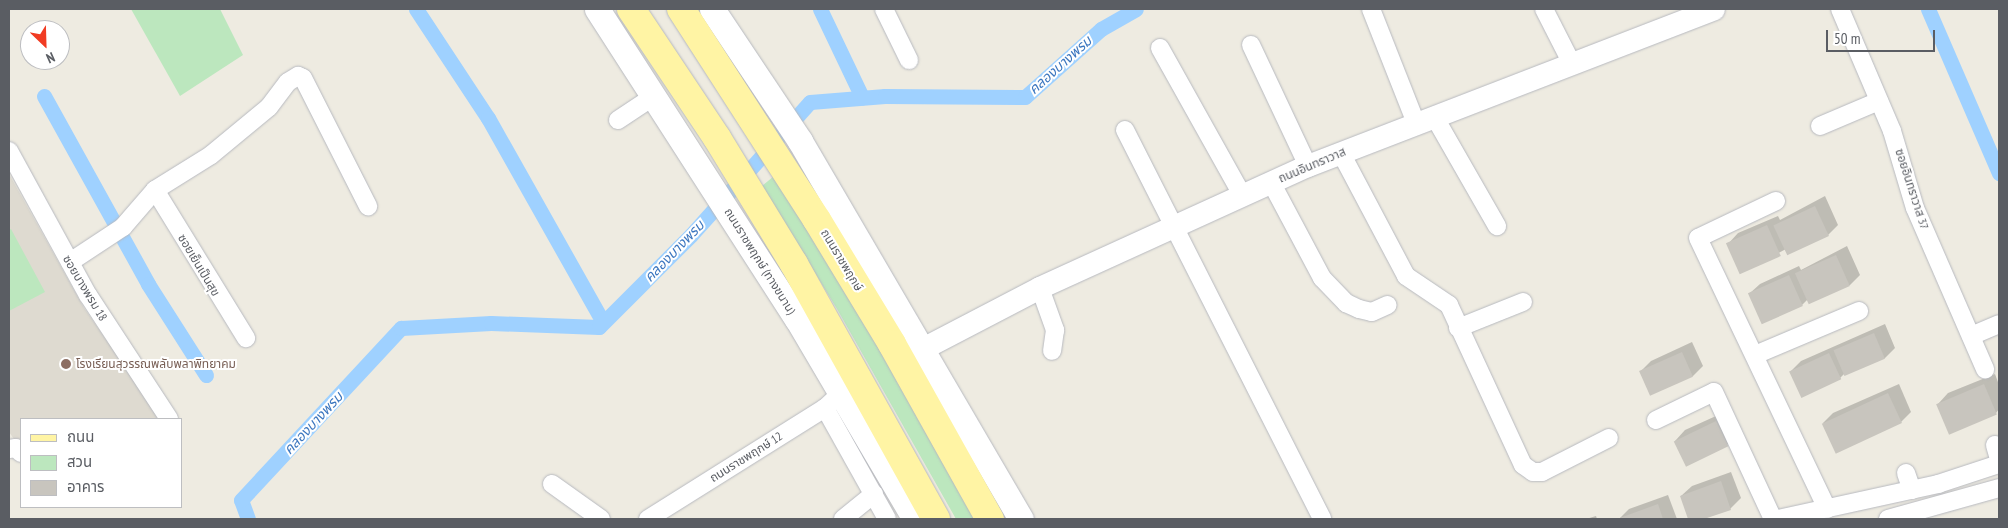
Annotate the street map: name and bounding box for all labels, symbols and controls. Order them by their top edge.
north arrow [20,20,70,70]
scale bar [1828,20,1937,52]
text: 50 m [1834,29,1860,48]
water label: คลองบางพรม [1025,32,1095,98]
text: N [44,48,58,68]
street label: ถนนอินทราวาส [1276,144,1348,186]
street label: ซอยอินทราวาส 37 [1892,147,1932,231]
street label: ถนนราชพฤกษ์ (ทางขนาน) [721,205,799,317]
water label: คลองบางพรม [641,217,707,285]
street label: ถนนราชพฤกษ์ [818,226,866,294]
street label: ซอยเย็นเป็นสุข [175,231,223,299]
street label: ซอยบางพรม 18 [60,253,110,323]
place label: โรงเรียนสุวรรณพลับพลาพิทยาคม [76,357,236,371]
marker: โรงเรียนสุวรรณพลับพลาพิทยาคม [60,358,72,370]
water label: คลองบางพรม [280,388,346,458]
legend [20,418,182,508]
text: ถนน [67,427,94,446]
street label: ถนนราชพฤกษ์ 12 [707,429,785,485]
text: สวน [67,452,92,471]
text: อาคาร [67,477,104,496]

